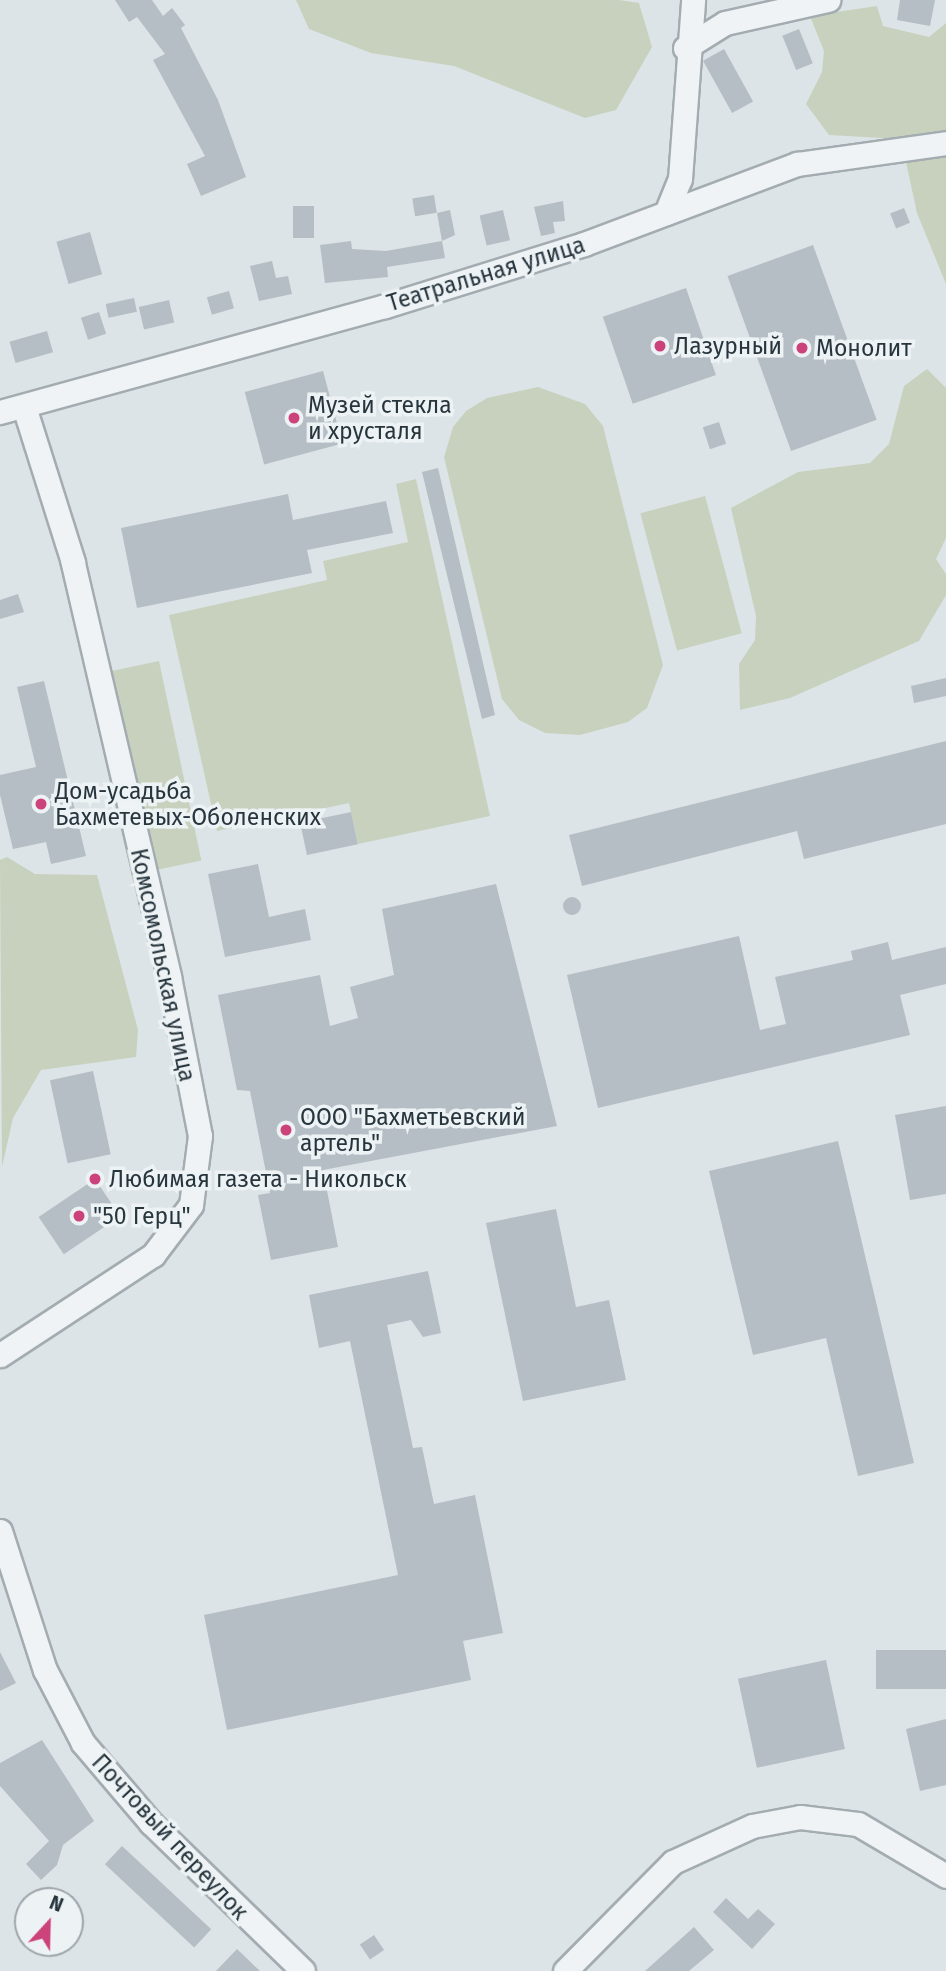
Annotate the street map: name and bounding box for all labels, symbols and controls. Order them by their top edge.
street label: Театральная улица [384,231,588,317]
place label: Лазурный [674,332,782,360]
place label: Монолит [816,334,912,362]
marker: Лазурный [652,338,668,354]
marker: Монолит [794,340,810,356]
place label: Музей стекла и хрусталя [308,391,452,445]
marker: Музей стекла и хрусталя [286,410,302,426]
place label: Дом-усадьба Бахметевых-Оболенских [55,777,321,831]
marker: Дом-усадьба Бахметевых-Оболенских [33,796,49,812]
street label: Комсомольская улица [125,846,201,1084]
place label: ООО "Бахметьевский артель" [300,1103,526,1157]
marker: ООО "Бахметьевский артель" [278,1122,294,1138]
place label: Любимая газета - Никольск [109,1165,407,1193]
marker: Любимая газета - Никольск [87,1171,103,1187]
place label: "50 Герц" [93,1202,191,1230]
marker: "50 Герц" [71,1208,87,1224]
street label: Почтовый переулок [86,1748,254,1926]
north arrow [14,1887,84,1957]
text: N [46,1891,66,1917]

